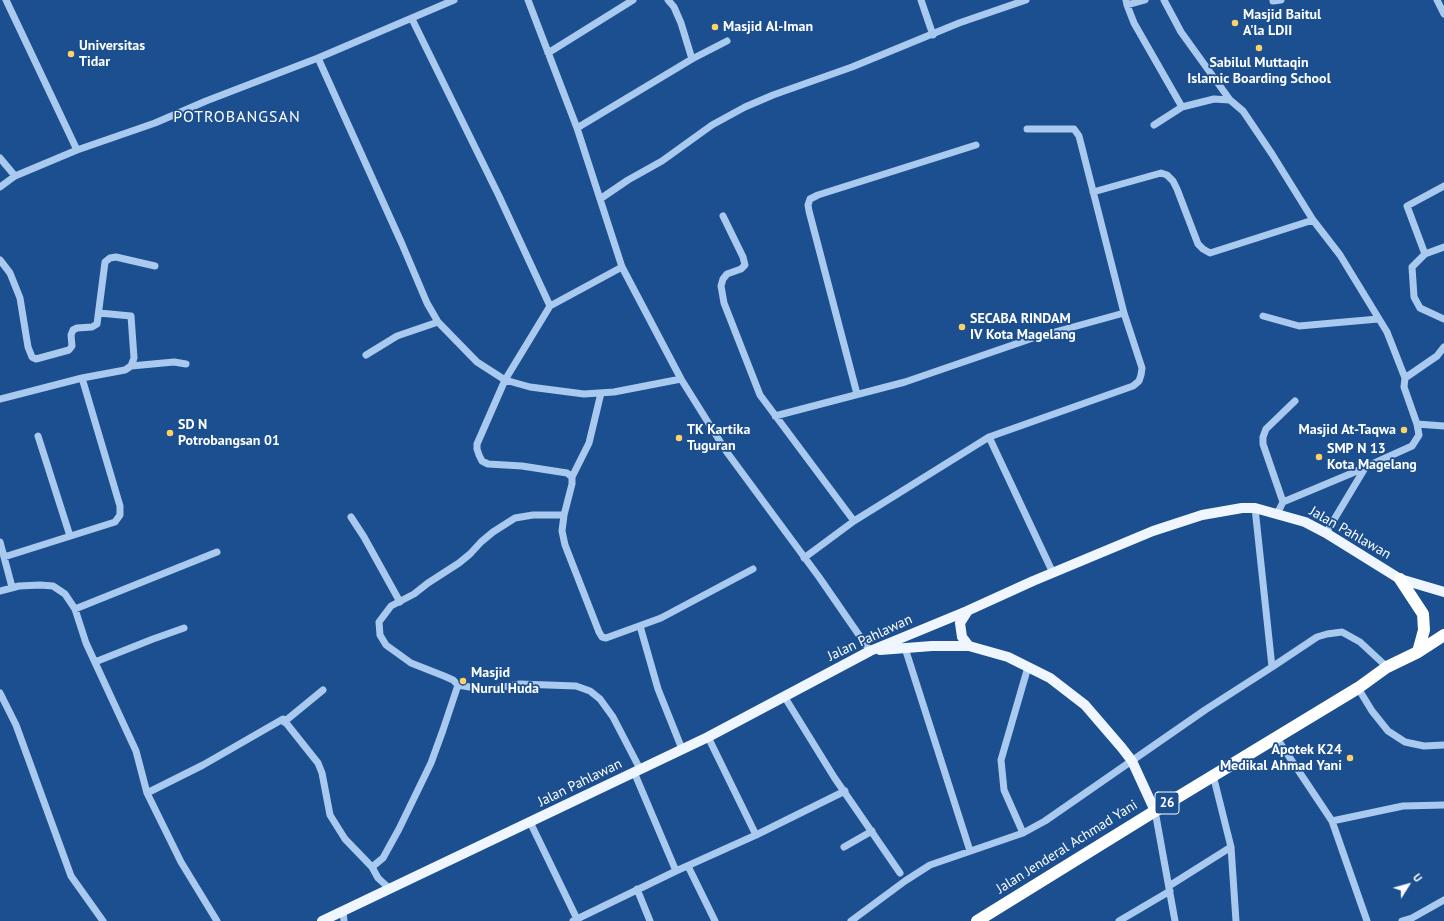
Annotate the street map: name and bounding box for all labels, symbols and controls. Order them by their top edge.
place label: Masjid Baitul A'la LDII [1243,7,1321,40]
marker: Masjid Baitul A'la LDII [1230,18,1240,28]
place label: Masjid Al-Iman [723,19,813,35]
marker: Masjid Al-Iman [710,22,720,32]
place label: Universitas Tidar [79,38,145,70]
marker: Sabilul Muttaqin Islamic Boarding School [1254,43,1264,53]
marker: Universitas Tidar [66,49,76,59]
place label: Sabilul Muttaqin Islamic Boarding School [1187,55,1331,88]
district label: POTROBANGSAN [173,107,301,127]
place label: SECABA RINDAM IV Kota Magelang [970,311,1076,344]
marker: SECABA RINDAM IV Kota Magelang [957,322,967,332]
place label: SD N Potrobangsan 01 [178,417,280,450]
place label: TK Kartika Tuguran [687,422,750,454]
place label: Masjid At-Taqwa [1299,422,1396,438]
marker: Masjid At-Taqwa [1399,425,1409,435]
marker: SD N Potrobangsan 01 [165,428,175,438]
marker: TK Kartika Tuguran [674,433,684,443]
place label: SMP N 13 Kota Magelang [1327,441,1417,474]
marker: SMP N 13 Kota Magelang [1314,452,1324,462]
street label: Jalan Pahlawan [1306,503,1394,563]
street label: Jalan Pahlawan [825,611,915,665]
place label: Masjid Nurul Huda [471,665,539,698]
marker: Masjid Nurul Huda [458,676,468,686]
place label: Apotek K24 Medikal Ahmad Yani [1220,742,1342,774]
marker: Apotek K24 Medikal Ahmad Yani [1345,753,1355,763]
street label: Jalan Pahlawan [535,755,625,811]
road number: 26 [1155,792,1179,814]
street label: Jalan Jenderal Achmad Yani [993,797,1141,897]
north arrow [1388,865,1428,905]
text: U [1410,871,1425,885]

